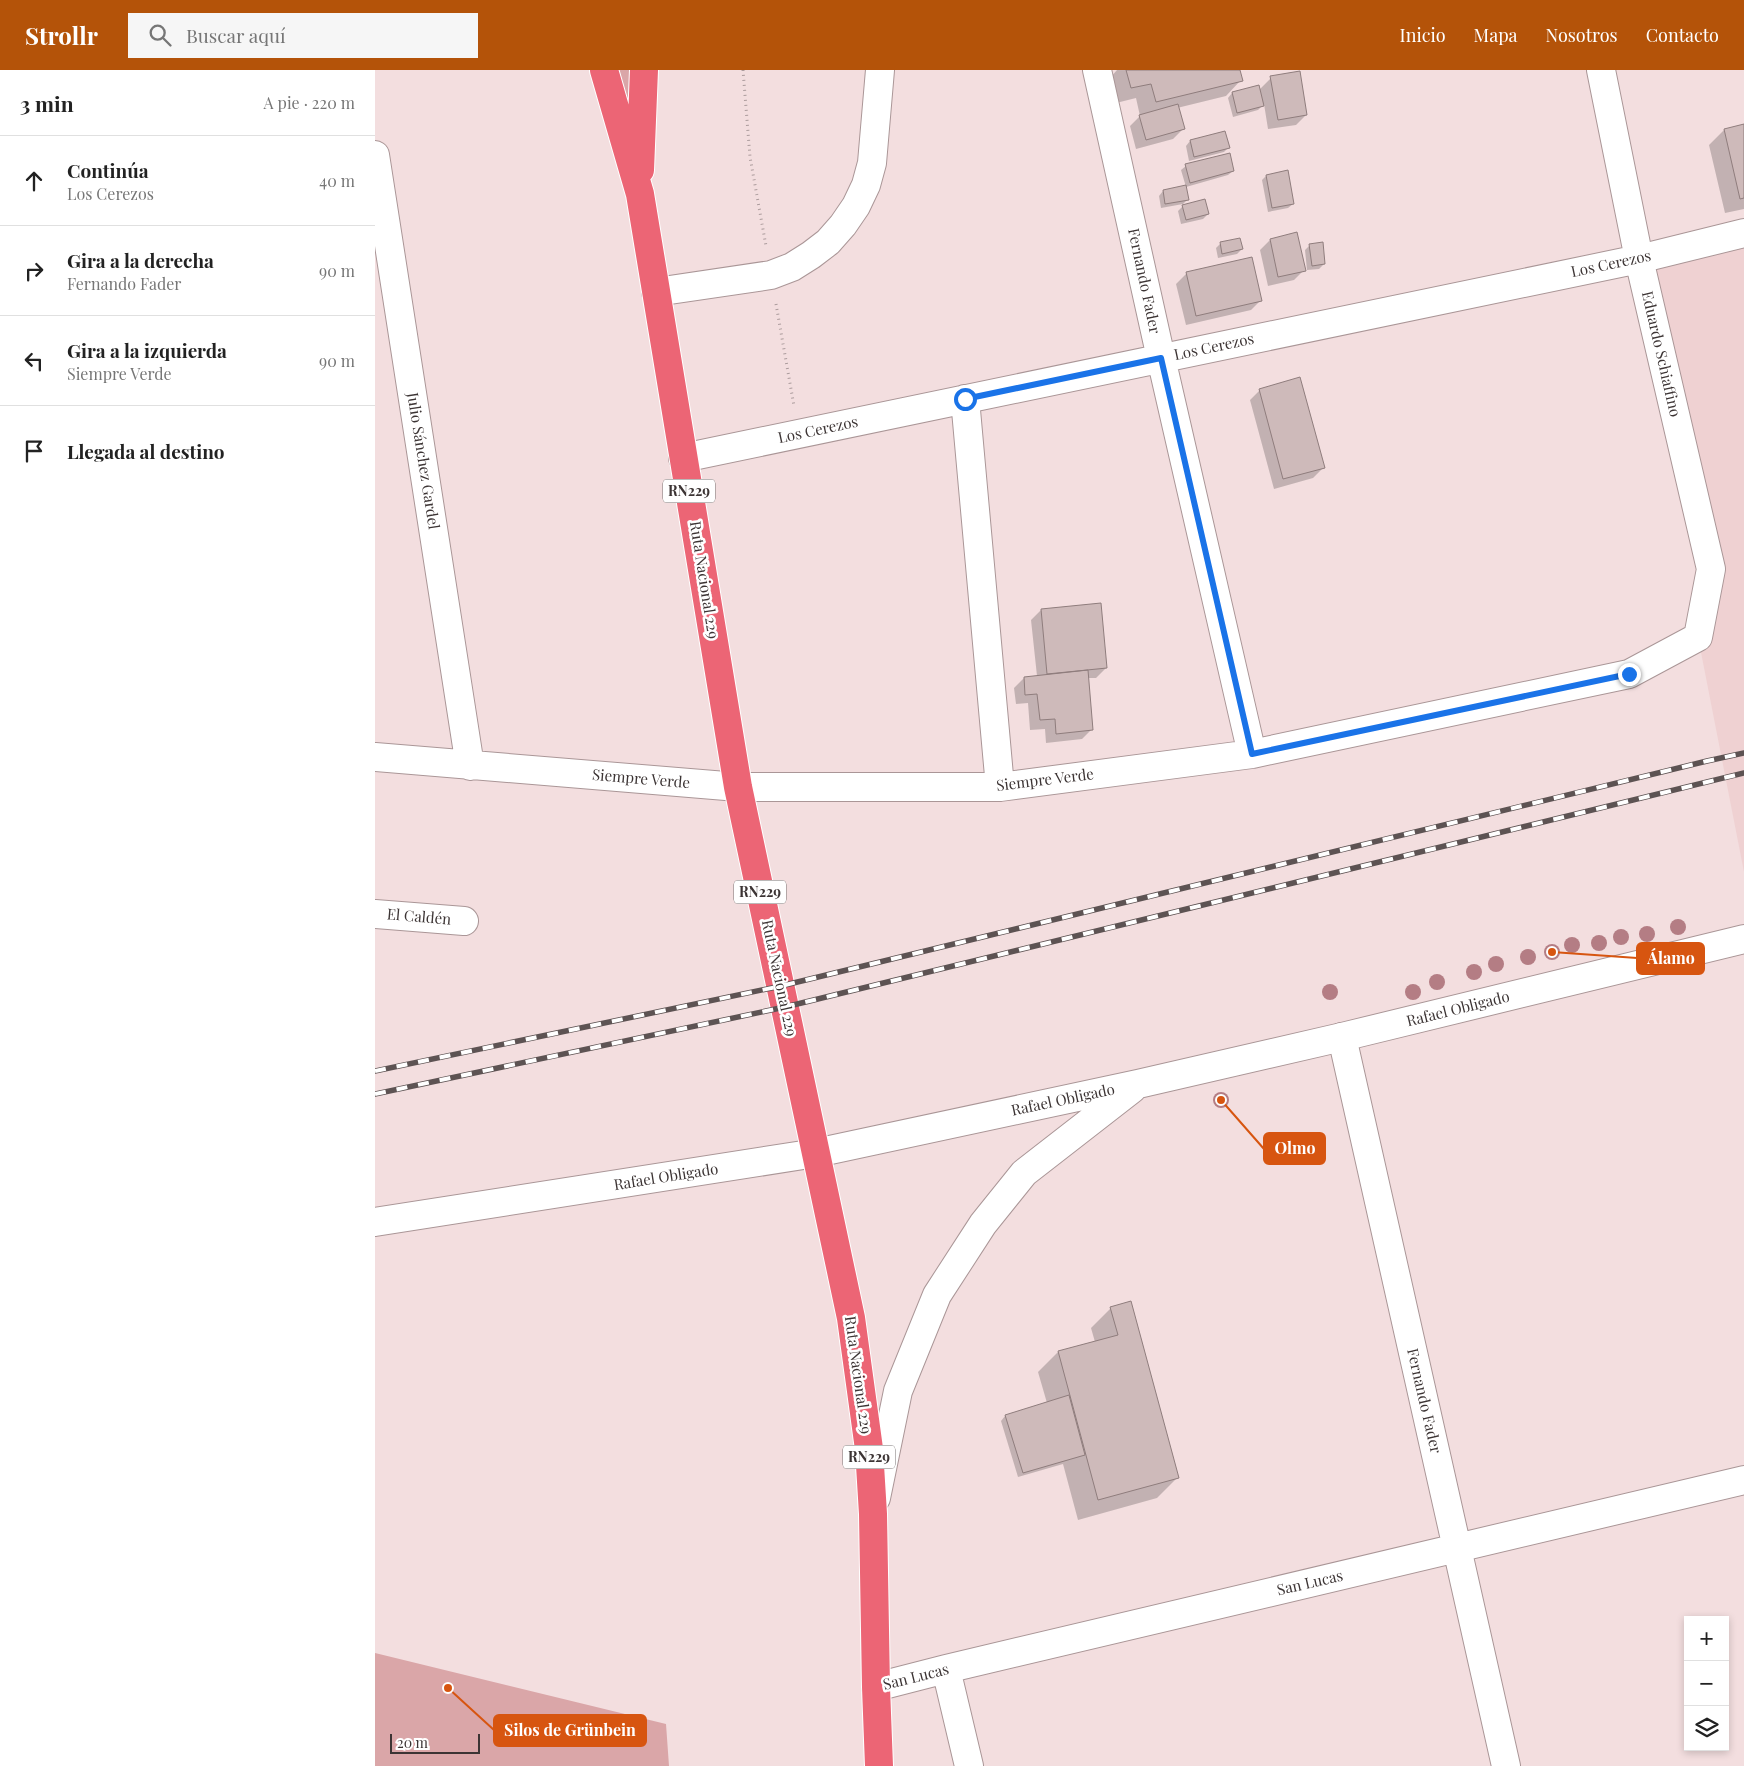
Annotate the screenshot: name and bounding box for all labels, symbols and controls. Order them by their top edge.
search box [128,13,478,58]
text: Strollr [25,19,98,51]
icon: search [146,21,174,49]
text: Buscar aquí [186,22,286,48]
text: Inicio [1400,23,1446,47]
text: Mapa [1474,23,1518,47]
text: Nosotros [1546,23,1618,47]
text: Contacto [1646,23,1719,47]
text: 3 min [20,89,74,117]
text: A pie · 220 m [264,92,355,113]
text: Continúa [67,157,149,183]
icon: ahead [20,167,48,195]
text: 40 m [319,170,355,191]
text: Los Cerezos [67,183,154,204]
street label: Fernando Fader [1124,226,1166,336]
street label: Los Cerezos [1569,245,1653,281]
text: Gira a la derecha [67,247,214,273]
icon: right [20,257,48,285]
text: 90 m [319,260,355,281]
text: Fernando Fader [67,273,181,294]
street label: Eduardo Schiaffino [1638,289,1686,419]
street label: Los Cerezos [1172,328,1256,364]
text: Gira a la izquierda [67,337,227,363]
icon: left [20,347,48,375]
text: 90 m [319,350,355,371]
text: Siempre Verde [67,363,172,384]
route start [954,388,977,411]
street label: Julio Sánchez Gardel [403,390,445,531]
street label: Los Cerezos [776,411,860,447]
icon: arrive [20,437,48,465]
text: Llegada al destino [67,438,225,464]
road number: RN229 [663,480,715,502]
street label: Ruta Nacional 229 [686,520,724,640]
route end [1618,663,1641,686]
street label: Siempre Verde [995,763,1095,795]
street label: Siempre Verde [591,764,691,792]
road number: RN229 [734,880,786,904]
street label: El Caldén [386,903,452,929]
street label: Ruta Nacional 229 [758,918,802,1038]
callout: Álamo [1637,943,1704,974]
text: Álamo [1646,947,1695,968]
street label: Rafael Obligado [1404,986,1511,1030]
street label: Rafael Obligado [1009,1078,1116,1120]
callout: Olmo [1264,1133,1325,1164]
text: Olmo [1274,1137,1316,1158]
street label: Rafael Obligado [612,1158,720,1194]
street label: Ruta Nacional 229 [841,1315,877,1435]
street label: Fernando Fader [1403,1346,1447,1456]
road number: RN229 [843,1445,895,1468]
street label: San Lucas [1275,1565,1345,1599]
map controls [1684,1616,1729,1751]
button: + [1684,1616,1729,1661]
street label: San Lucas [881,1658,951,1694]
button: − [1684,1661,1729,1706]
button: layers [1684,1706,1729,1751]
callout: Silos de Grünbein [494,1715,646,1746]
text: Silos de Grünbein [504,1719,636,1740]
scale bar [390,1731,480,1754]
text: 20 m [397,1733,428,1752]

